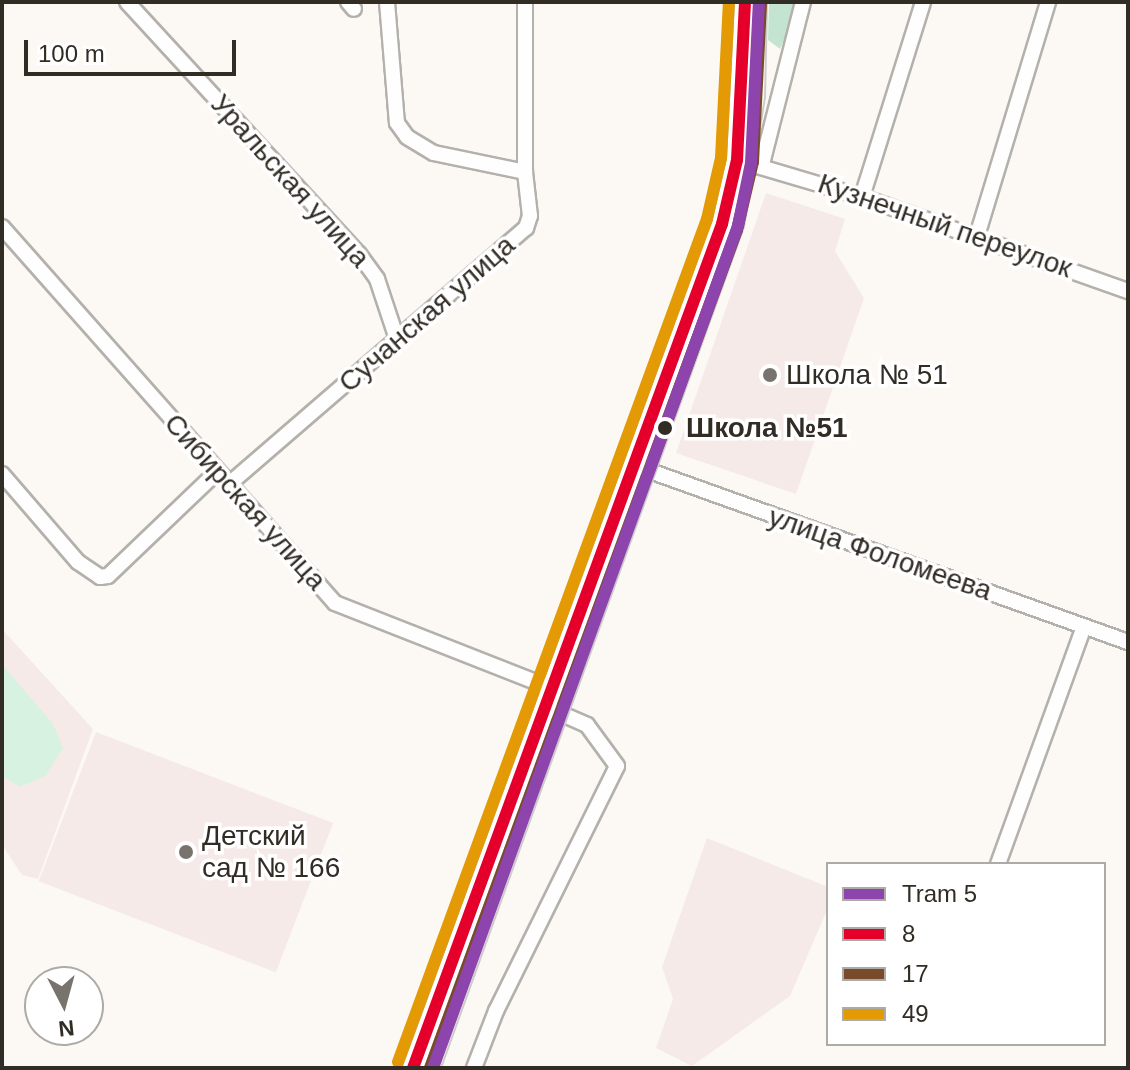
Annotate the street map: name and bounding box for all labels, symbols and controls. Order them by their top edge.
scale bar [28,24,240,74]
text: 100 m [38,40,105,67]
street label: Уральская улица [204,88,376,274]
street label: Кузнечный переулок [814,167,1076,285]
street label: Сучанская улица [332,228,522,400]
place label: Школа № 51 [786,358,948,392]
marker: Школа № 51 [761,366,779,384]
street label: Сибирская улица [157,407,333,597]
place label: Школа №51 [686,411,848,445]
marker: Школа №51 [651,414,679,442]
street label: улица Фоломеева [764,500,996,608]
place label: Детский сад № 166 [202,819,340,885]
marker: Детский сад № 166 [177,843,195,861]
legend [826,862,1106,1046]
text: Tram 5 [902,880,977,907]
text: 8 [902,920,915,947]
text: 17 [902,960,929,987]
north arrow [24,966,104,1046]
text: 49 [902,1000,929,1027]
text: N [57,1015,76,1042]

